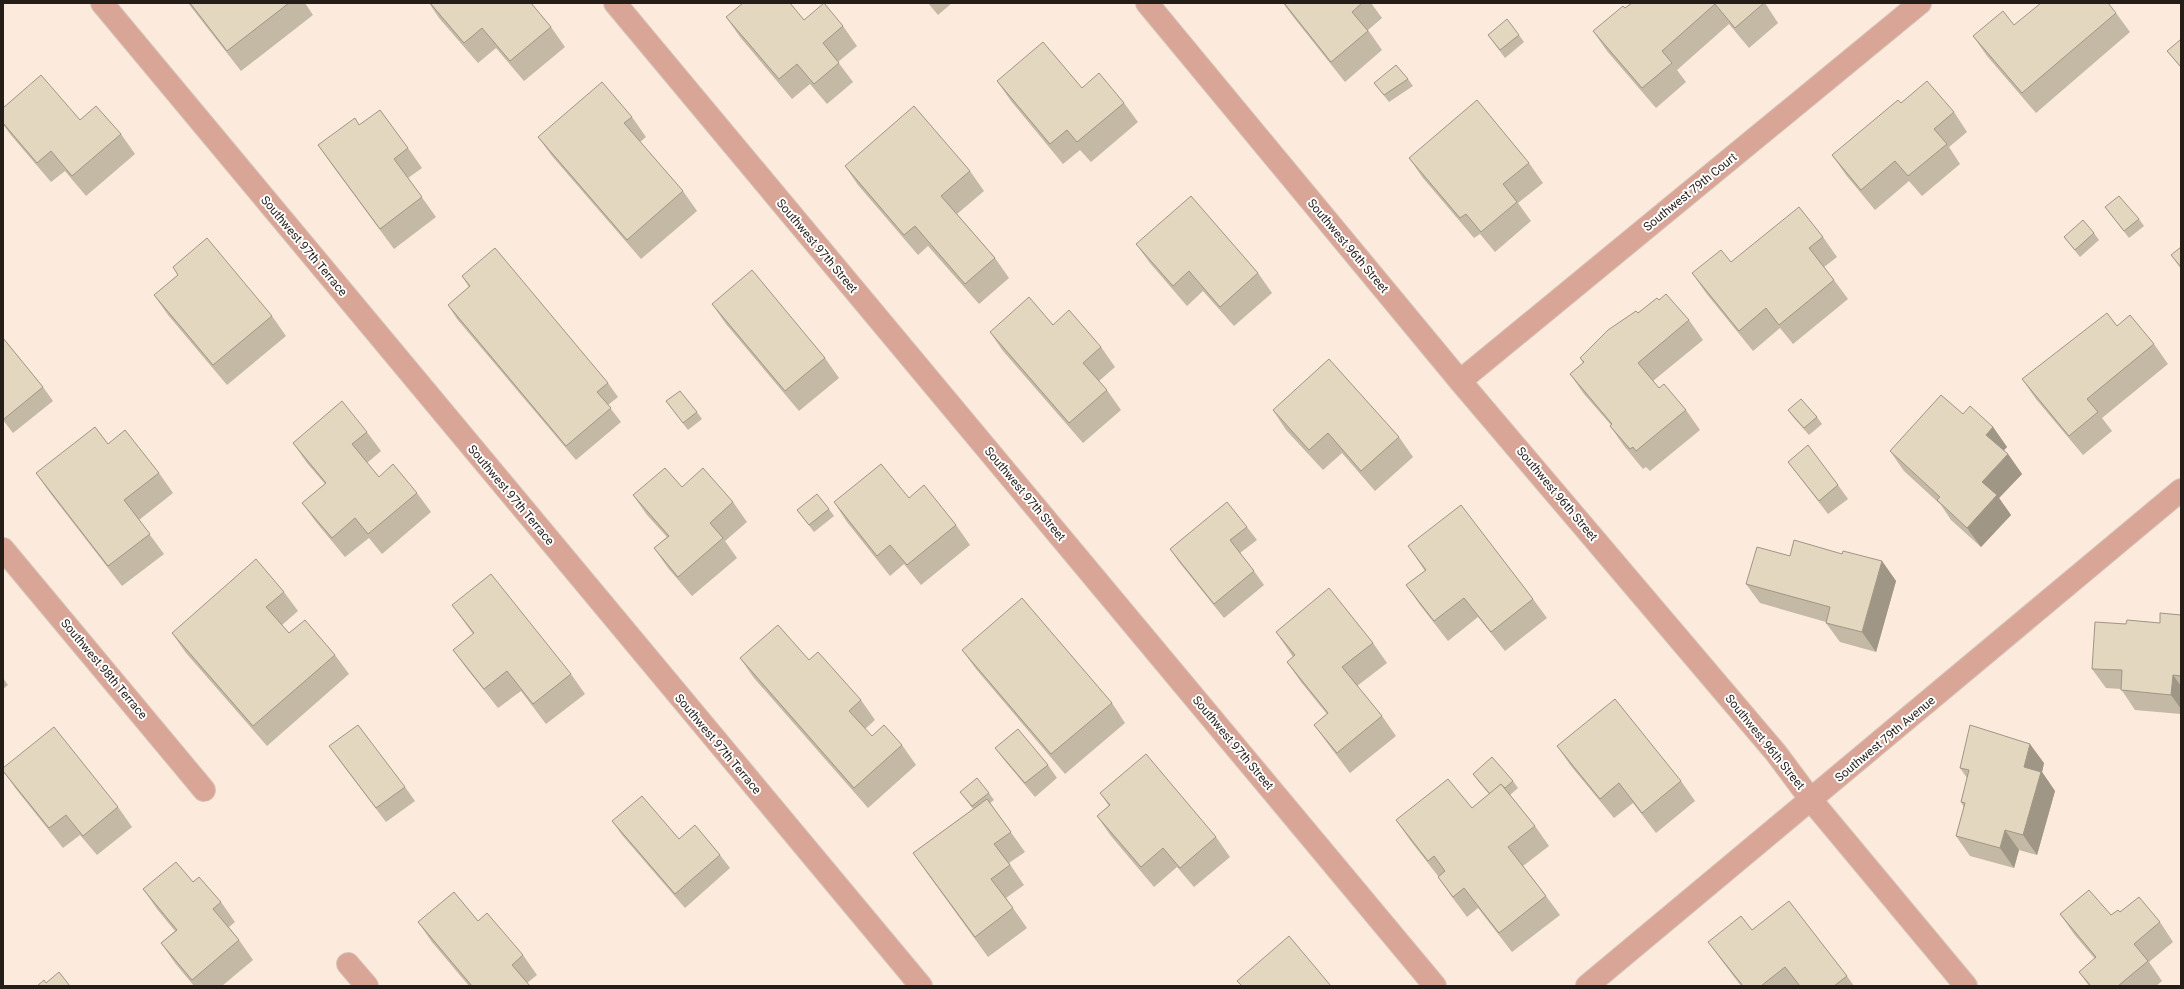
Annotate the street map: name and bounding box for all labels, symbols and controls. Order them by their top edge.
street label: Southwest 79th Court [1640,150,1740,234]
street label: Southwest 97th Terrace [258,193,350,299]
street label: Southwest 97th Street [774,196,860,296]
street label: Southwest 96th Street [1305,196,1391,296]
street label: Southwest 97th Terrace [465,442,557,548]
street label: Southwest 97th Street [982,444,1068,544]
street label: Southwest 96th Street [1514,444,1600,544]
street label: Southwest 98th Terrace [58,616,150,722]
street label: Southwest 97th Terrace [672,691,764,797]
street label: Southwest 96th Street [1722,692,1808,792]
street label: Southwest 97th Street [1190,693,1276,793]
street label: Southwest 79th Avenue [1832,693,1938,785]

